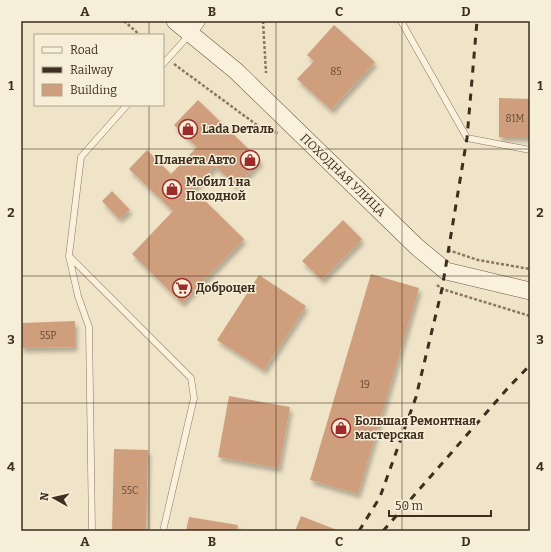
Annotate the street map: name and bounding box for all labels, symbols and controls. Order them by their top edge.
text: A [80,4,90,19]
text: B [208,4,216,19]
text: C [335,4,343,19]
text: D [461,4,471,19]
legend [34,34,164,106]
text: Road [70,43,98,57]
text: Railway [70,63,114,77]
house number: 85 [330,66,342,78]
text: 1 [8,78,14,93]
text: 1 [537,78,543,93]
text: Building [70,83,117,97]
house number: 81М [506,113,525,125]
shop icon: Lada Dеталь [177,118,199,140]
place label: Lada Dеталь [202,122,274,136]
street label: ПОХОДНАЯ УЛИЦА [298,131,389,220]
shop icon: Планета Авто [239,149,261,171]
place label: Планета Авто [154,153,236,167]
place label: Мобил 1 на Походной [186,175,251,203]
shop icon: Мобил 1 на Походной [161,178,183,200]
text: 2 [7,205,15,220]
text: 2 [536,205,544,220]
supermarket icon: Доброцен [171,277,193,299]
place label: Доброцен [196,281,255,295]
house number: 55P [40,330,56,342]
text: 3 [7,332,15,347]
text: 3 [536,332,544,347]
house number: 19 [360,379,370,391]
place label: Большая Ремонтная мастерская [355,414,476,442]
shop icon: Большая Ремонтная мастерская [330,417,352,439]
text: 4 [7,459,15,474]
text: 4 [536,459,544,474]
north arrow [34,478,74,518]
house number: 55С [121,485,139,497]
text: N [38,491,52,502]
scale bar [389,492,491,518]
text: 50 m [395,499,424,513]
text: A [80,534,90,549]
text: B [208,534,216,549]
text: C [335,534,343,549]
text: D [461,534,471,549]

